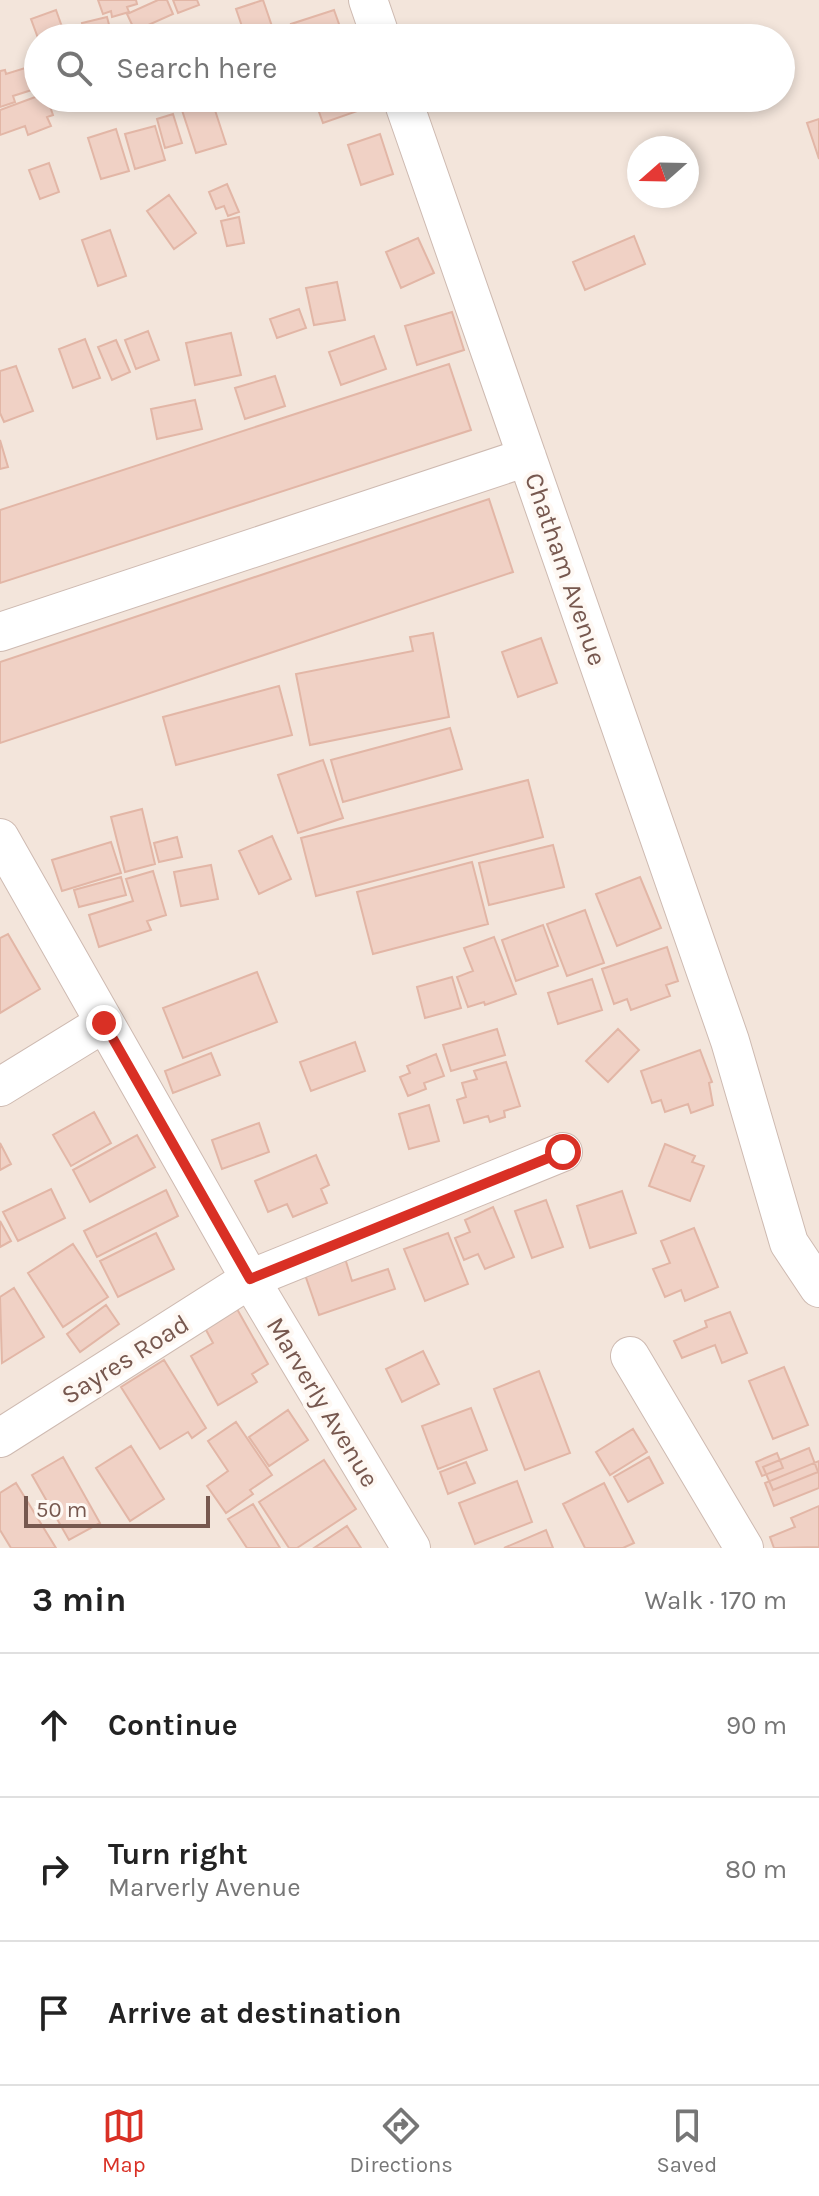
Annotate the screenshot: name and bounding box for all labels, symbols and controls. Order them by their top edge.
search box [24,24,795,112]
icon: search [52,46,96,90]
text: Search here [116,50,277,86]
north arrow [627,136,699,208]
street label: Chatham Avenue [518,469,613,670]
route end [86,1005,122,1041]
route start [545,1134,581,1170]
street label: Sayres Road [56,1308,195,1411]
street label: Marverly Avenue [260,1312,385,1493]
scale bar [24,1492,210,1528]
text: 50 m [36,1497,87,1523]
text: 3 min [32,1580,126,1620]
text: Walk · 170 m [645,1585,787,1616]
icon: ahead [32,1703,76,1747]
text: Continue [108,1707,238,1743]
text: 90 m [726,1710,787,1741]
text: Turn right [108,1836,248,1872]
icon: right [32,1847,76,1891]
text: 80 m [725,1854,787,1885]
text: Marverly Avenue [108,1872,301,1903]
icon: arrive [32,1991,76,2035]
text: Arrive at destination [108,1995,402,2031]
tab: Map [102,2104,146,2178]
tab: Directions [349,2104,453,2178]
tab: Saved [656,2104,717,2178]

